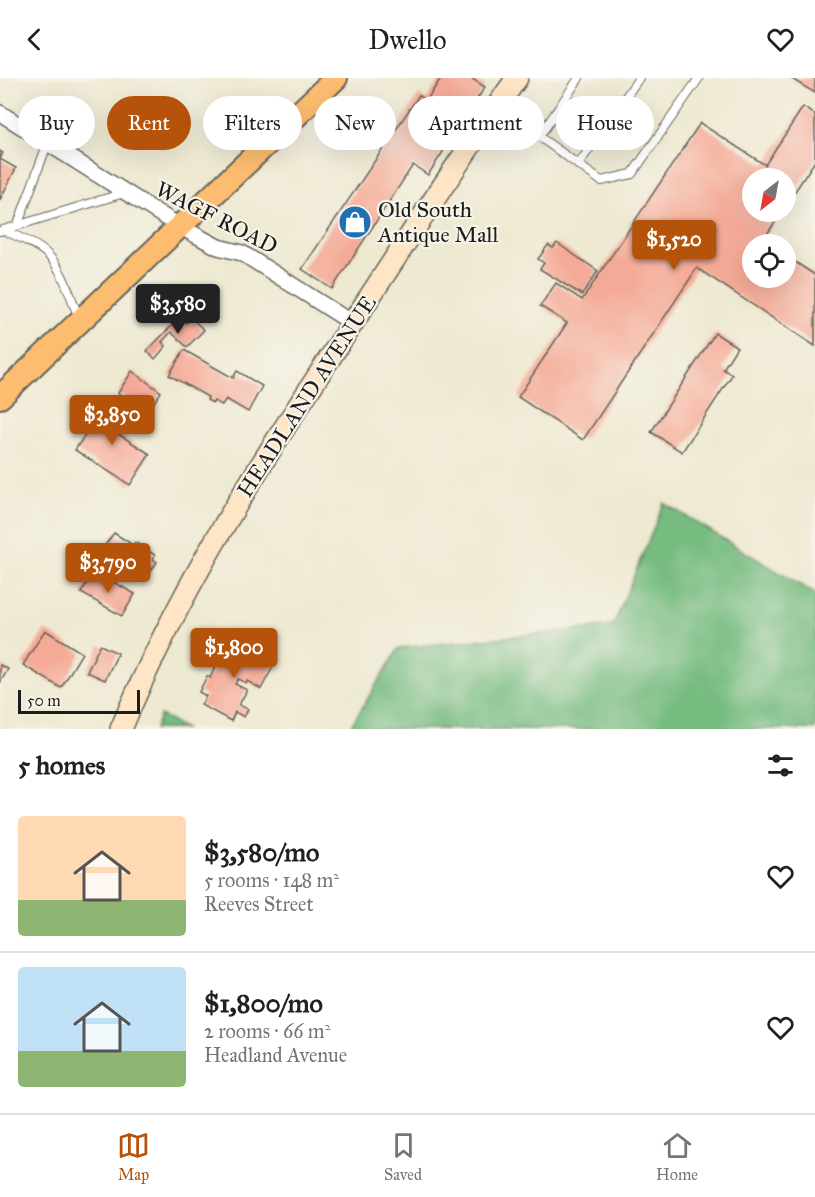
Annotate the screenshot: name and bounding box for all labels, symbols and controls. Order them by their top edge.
icon: back [18,23,51,56]
text: Dwello [368,23,447,56]
icon: heart [764,23,797,56]
chip: Buy [18,96,95,150]
chip: Rent [107,96,191,150]
chip: Filters [203,96,302,150]
chip: New [314,96,396,150]
chip: Apartment [408,96,544,150]
chip: House [556,96,654,150]
north arrow [742,168,796,222]
map controls [742,168,796,288]
street label: WAGF ROAD [151,175,282,260]
place label: Old South Antique Mall [377,196,498,248]
shop icon: Old South Antique Mall [337,204,373,240]
pin: $1,520 [625,220,723,271]
text: $1,520 [646,227,702,251]
button: locate [742,234,796,288]
pin: $3,580 [129,284,227,335]
street label: HEADLAND AVENUE [231,290,382,502]
text: $3,580 [150,291,206,315]
pin: $3,850 [63,395,161,446]
text: $3,850 [84,402,140,426]
pin: $3,790 [59,543,157,594]
text: $3,790 [79,550,137,574]
pin: $1,800 [185,628,283,679]
text: $1,800 [205,635,263,659]
scale bar [18,687,140,714]
text: 50 m [27,691,61,710]
text: 5 homes [18,749,105,781]
icon: filters [764,749,797,782]
text: $3,580/mo [204,836,319,868]
icon: home [66,840,138,912]
icon: heart [764,860,797,893]
text: 5 rooms · 148 m² [204,868,339,892]
text: Reeves Street [204,892,314,916]
text: $1,800/mo [204,987,323,1019]
icon: home [66,991,138,1063]
icon: heart [764,1011,797,1044]
text: 2 rooms · 66 m² [204,1019,330,1043]
text: Headland Avenue [204,1043,347,1067]
tab: Map [117,1129,150,1184]
tab: Saved [384,1129,422,1184]
tab: Home [656,1129,698,1184]

